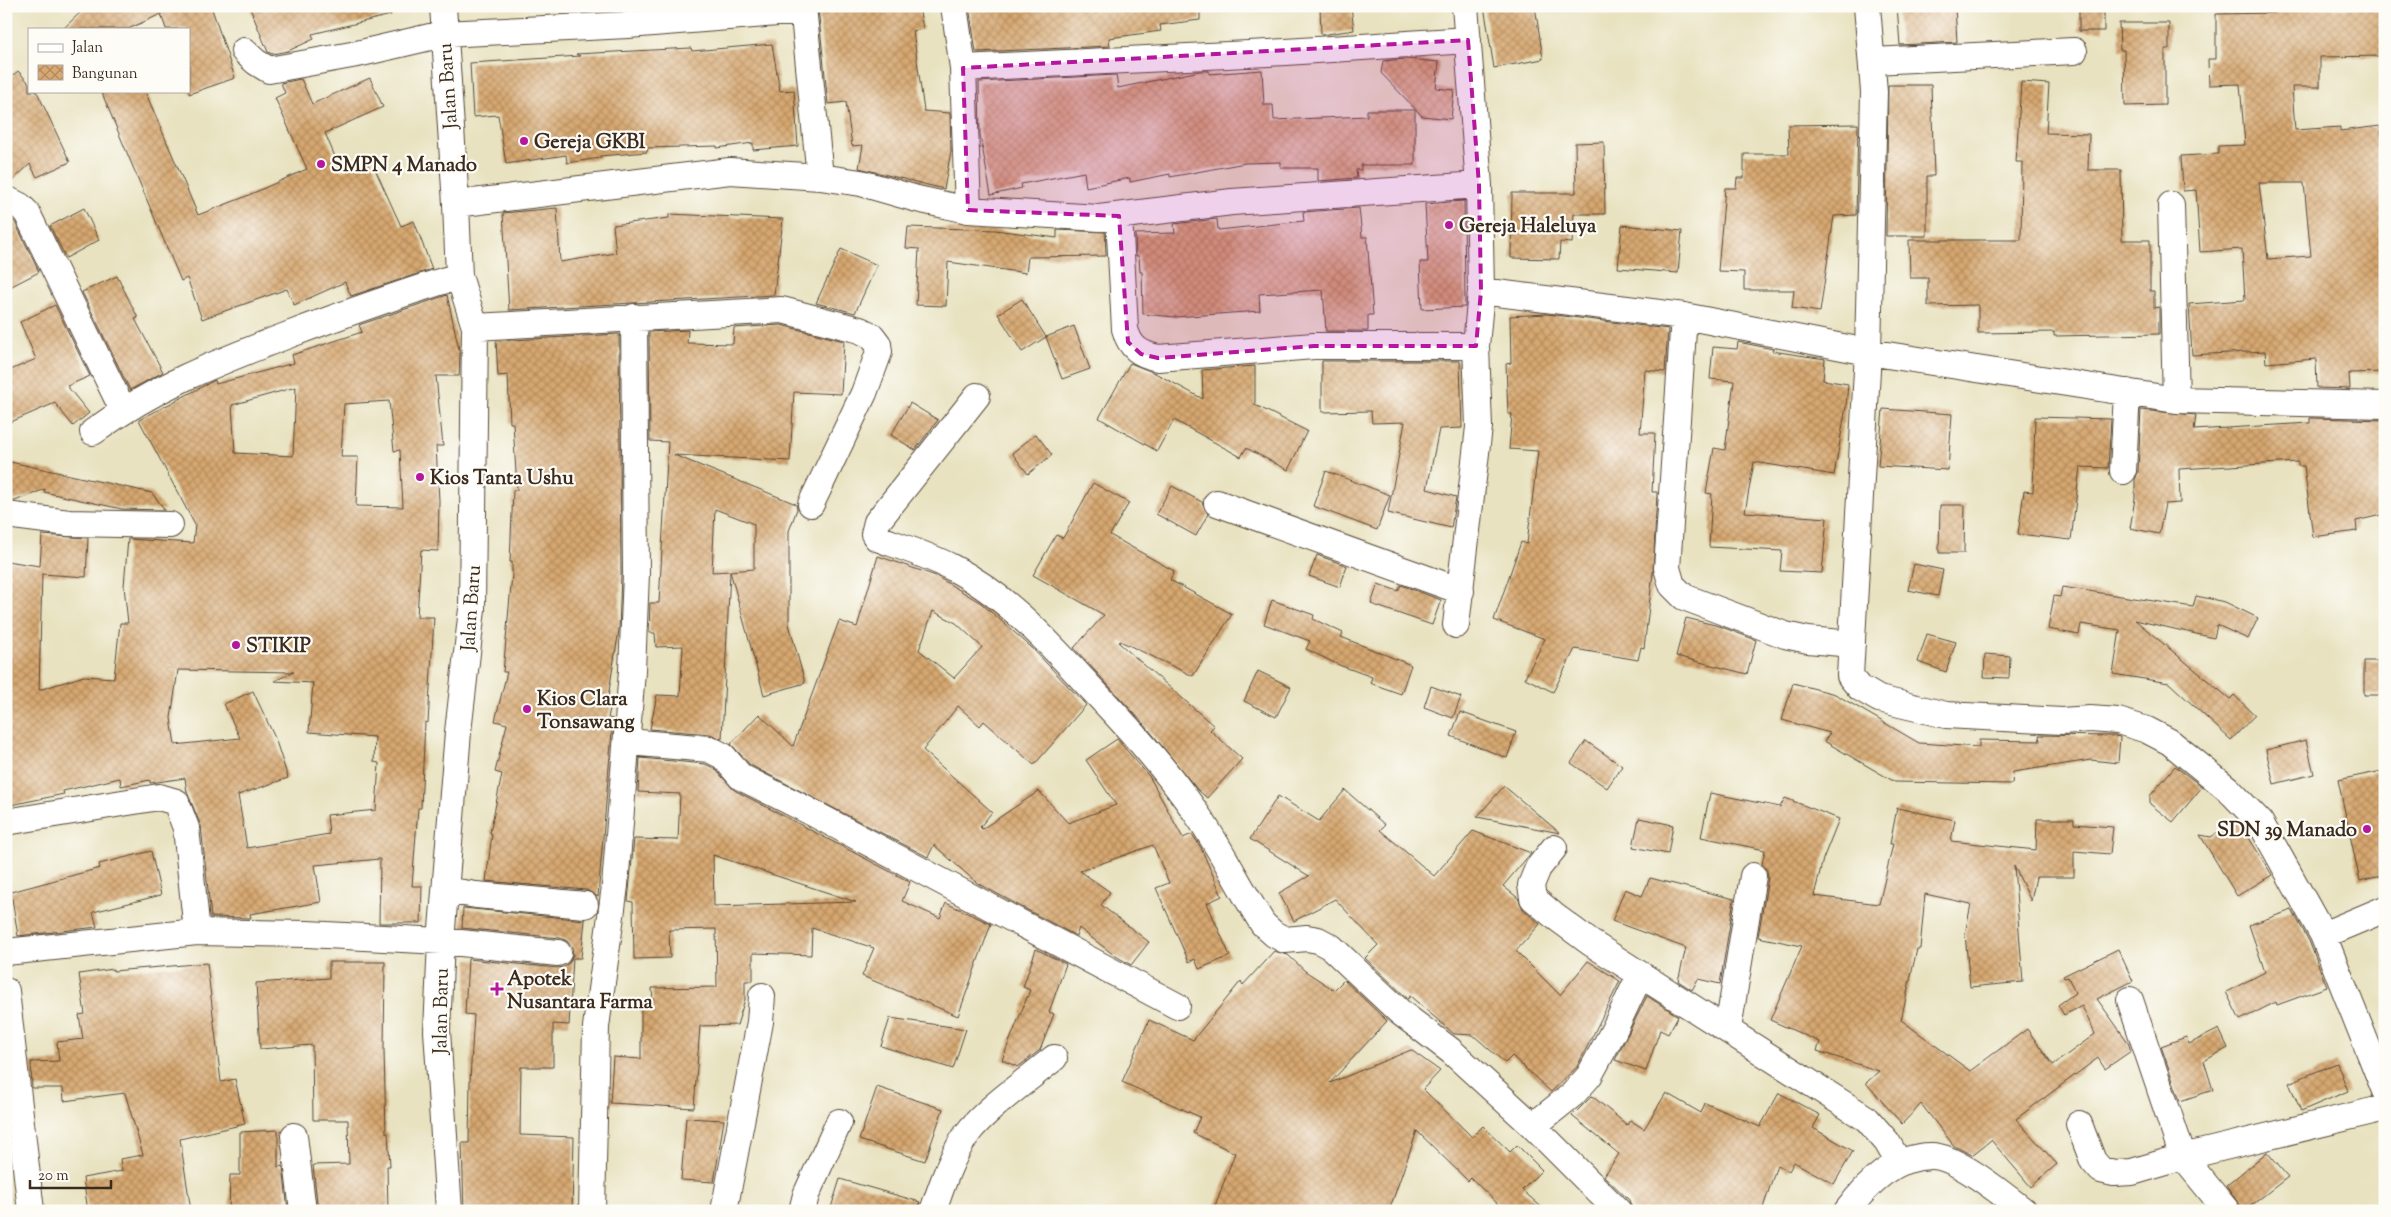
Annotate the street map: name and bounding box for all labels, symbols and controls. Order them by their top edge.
legend [28,28,190,92]
text: Jalan [71,38,103,59]
street label: Jalan Baru [432,41,467,131]
text: Bangunan [72,64,138,85]
place label: Gereja GKBI [534,129,646,158]
marker: Gereja GKBI [518,135,530,147]
place label: SMPN 4 Manado [331,152,477,181]
marker: SMPN 4 Manado [315,158,327,170]
place label: Gereja Haleluya [1459,213,1597,242]
marker: Gereja Haleluya [1443,219,1455,231]
place label: Kios Tanta Ushu [430,465,574,494]
marker: Kios Tanta Ushu [414,471,426,483]
street label: Jalan Baru [455,564,490,653]
place label: STIKIP [246,633,312,662]
marker: STIKIP [230,639,242,651]
place label: Kios Clara Tonsawang [537,686,635,738]
marker: Kios Clara Tonsawang [521,703,533,715]
place label: SDN 39 Manado [2217,817,2357,846]
marker: SDN 39 Manado [2361,823,2373,835]
place label: Apotek Nusantara Farma [507,966,654,1018]
street label: Jalan Baru [427,967,458,1056]
marker: Apotek Nusantara Farma [491,983,503,995]
scale bar [30,1157,111,1189]
text: 20 m [38,1166,69,1187]

